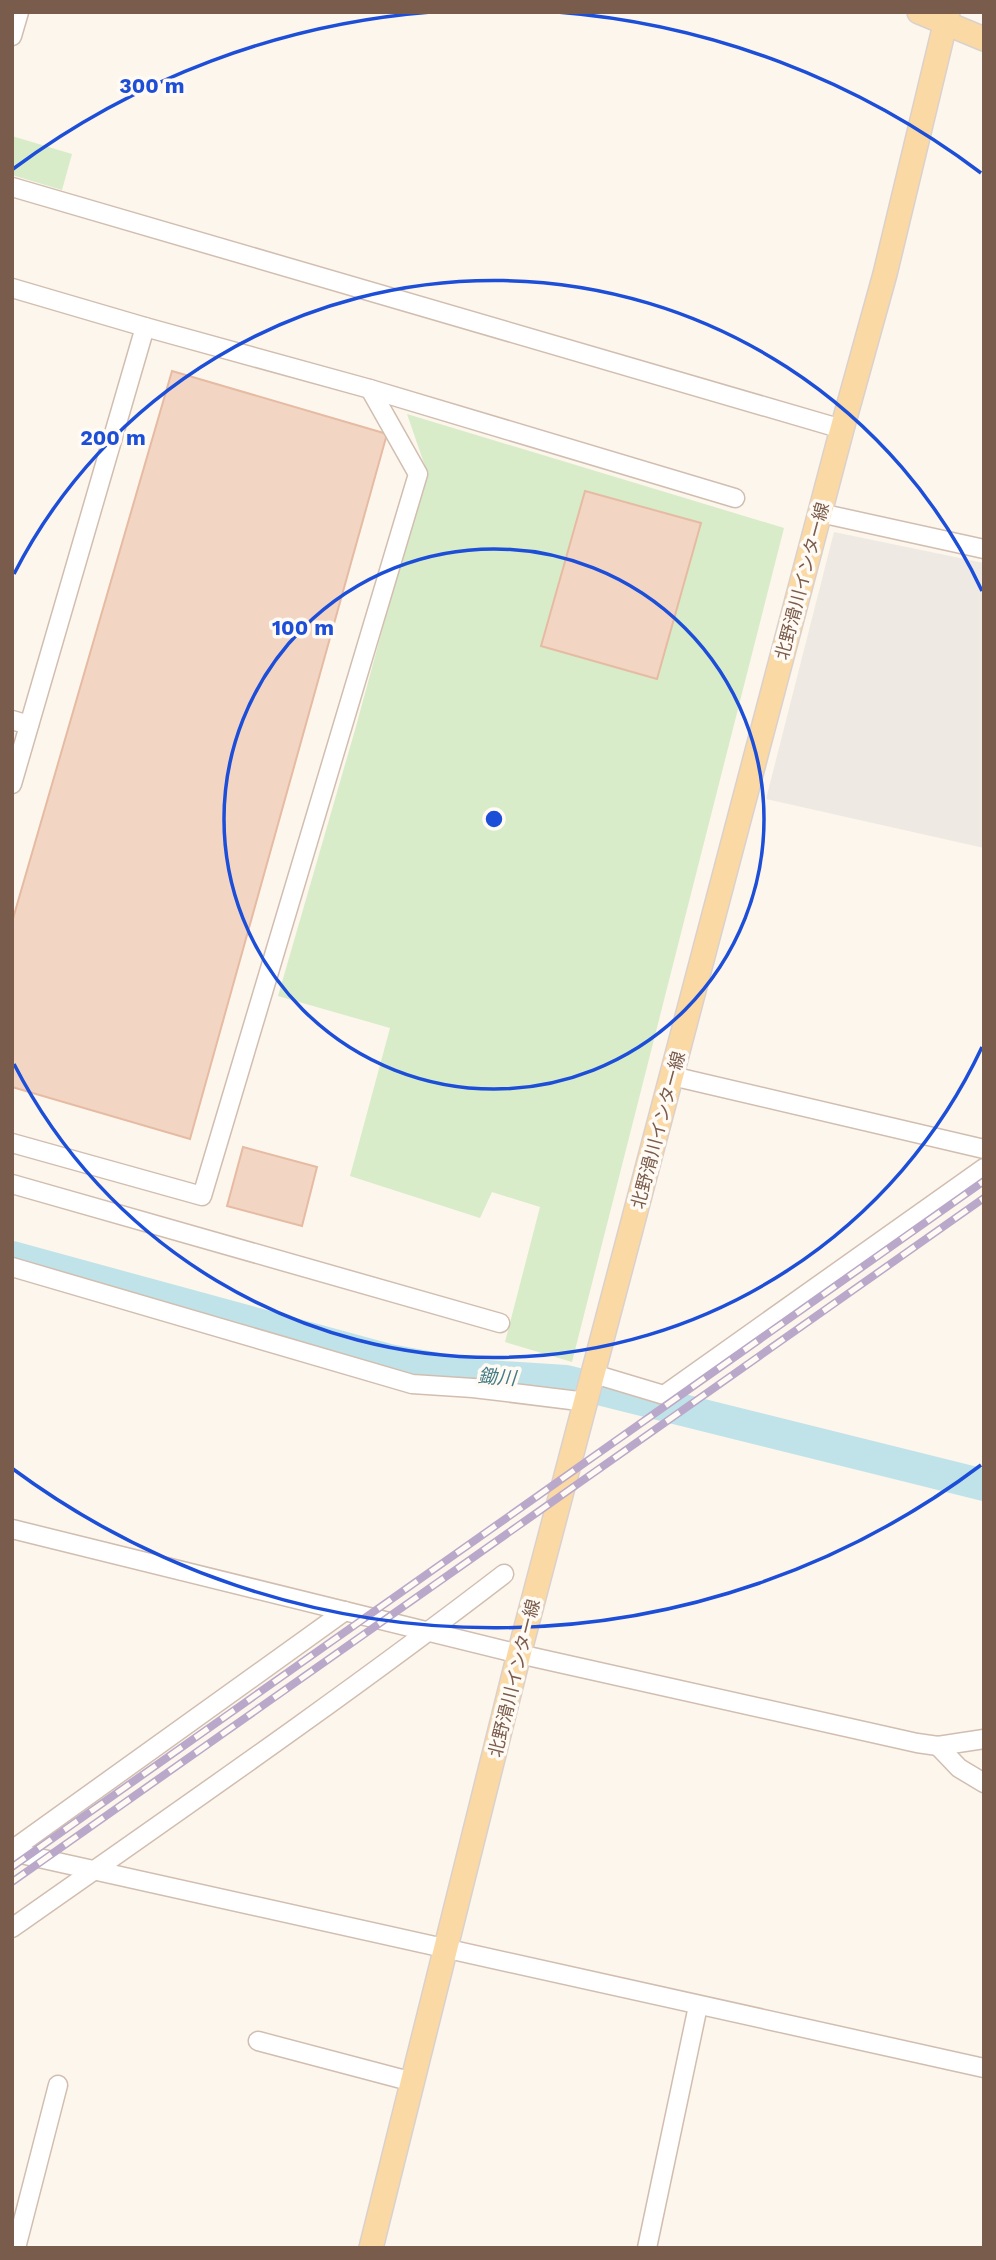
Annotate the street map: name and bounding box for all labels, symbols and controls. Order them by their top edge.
text: 300 m [119,73,185,98]
text: 200 m [80,425,146,450]
street label: 北野滑川インター線 [771,500,833,662]
text: 100 m [272,615,334,640]
centre of rings [482,807,506,831]
street label: 北野滑川インター線 [627,1049,689,1211]
water label: 鋤川 [477,1364,519,1390]
street label: 北野滑川インター線 [484,1597,544,1759]

